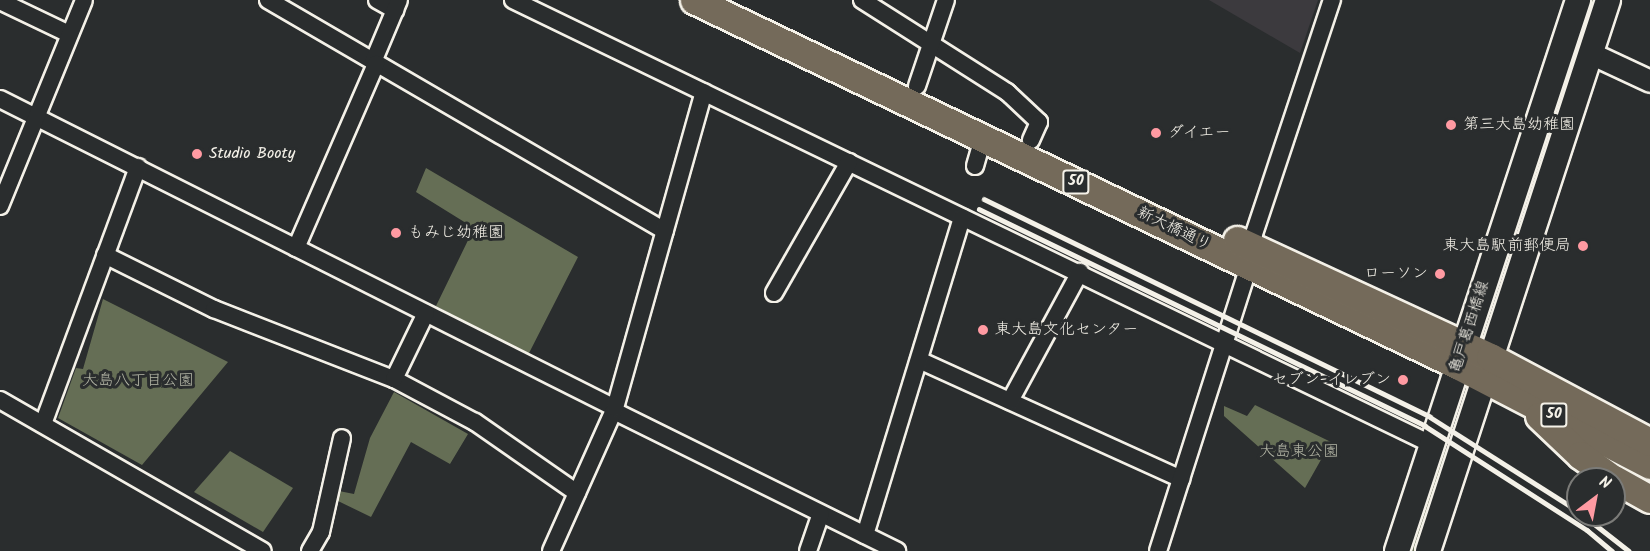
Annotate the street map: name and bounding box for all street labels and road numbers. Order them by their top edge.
road number: 50 [1061,170,1091,194]
street label: 新大橋通り [1134,203,1214,255]
street label: 亀戸葛西橋線 [1446,278,1494,376]
road number: 50 [1539,403,1569,427]

